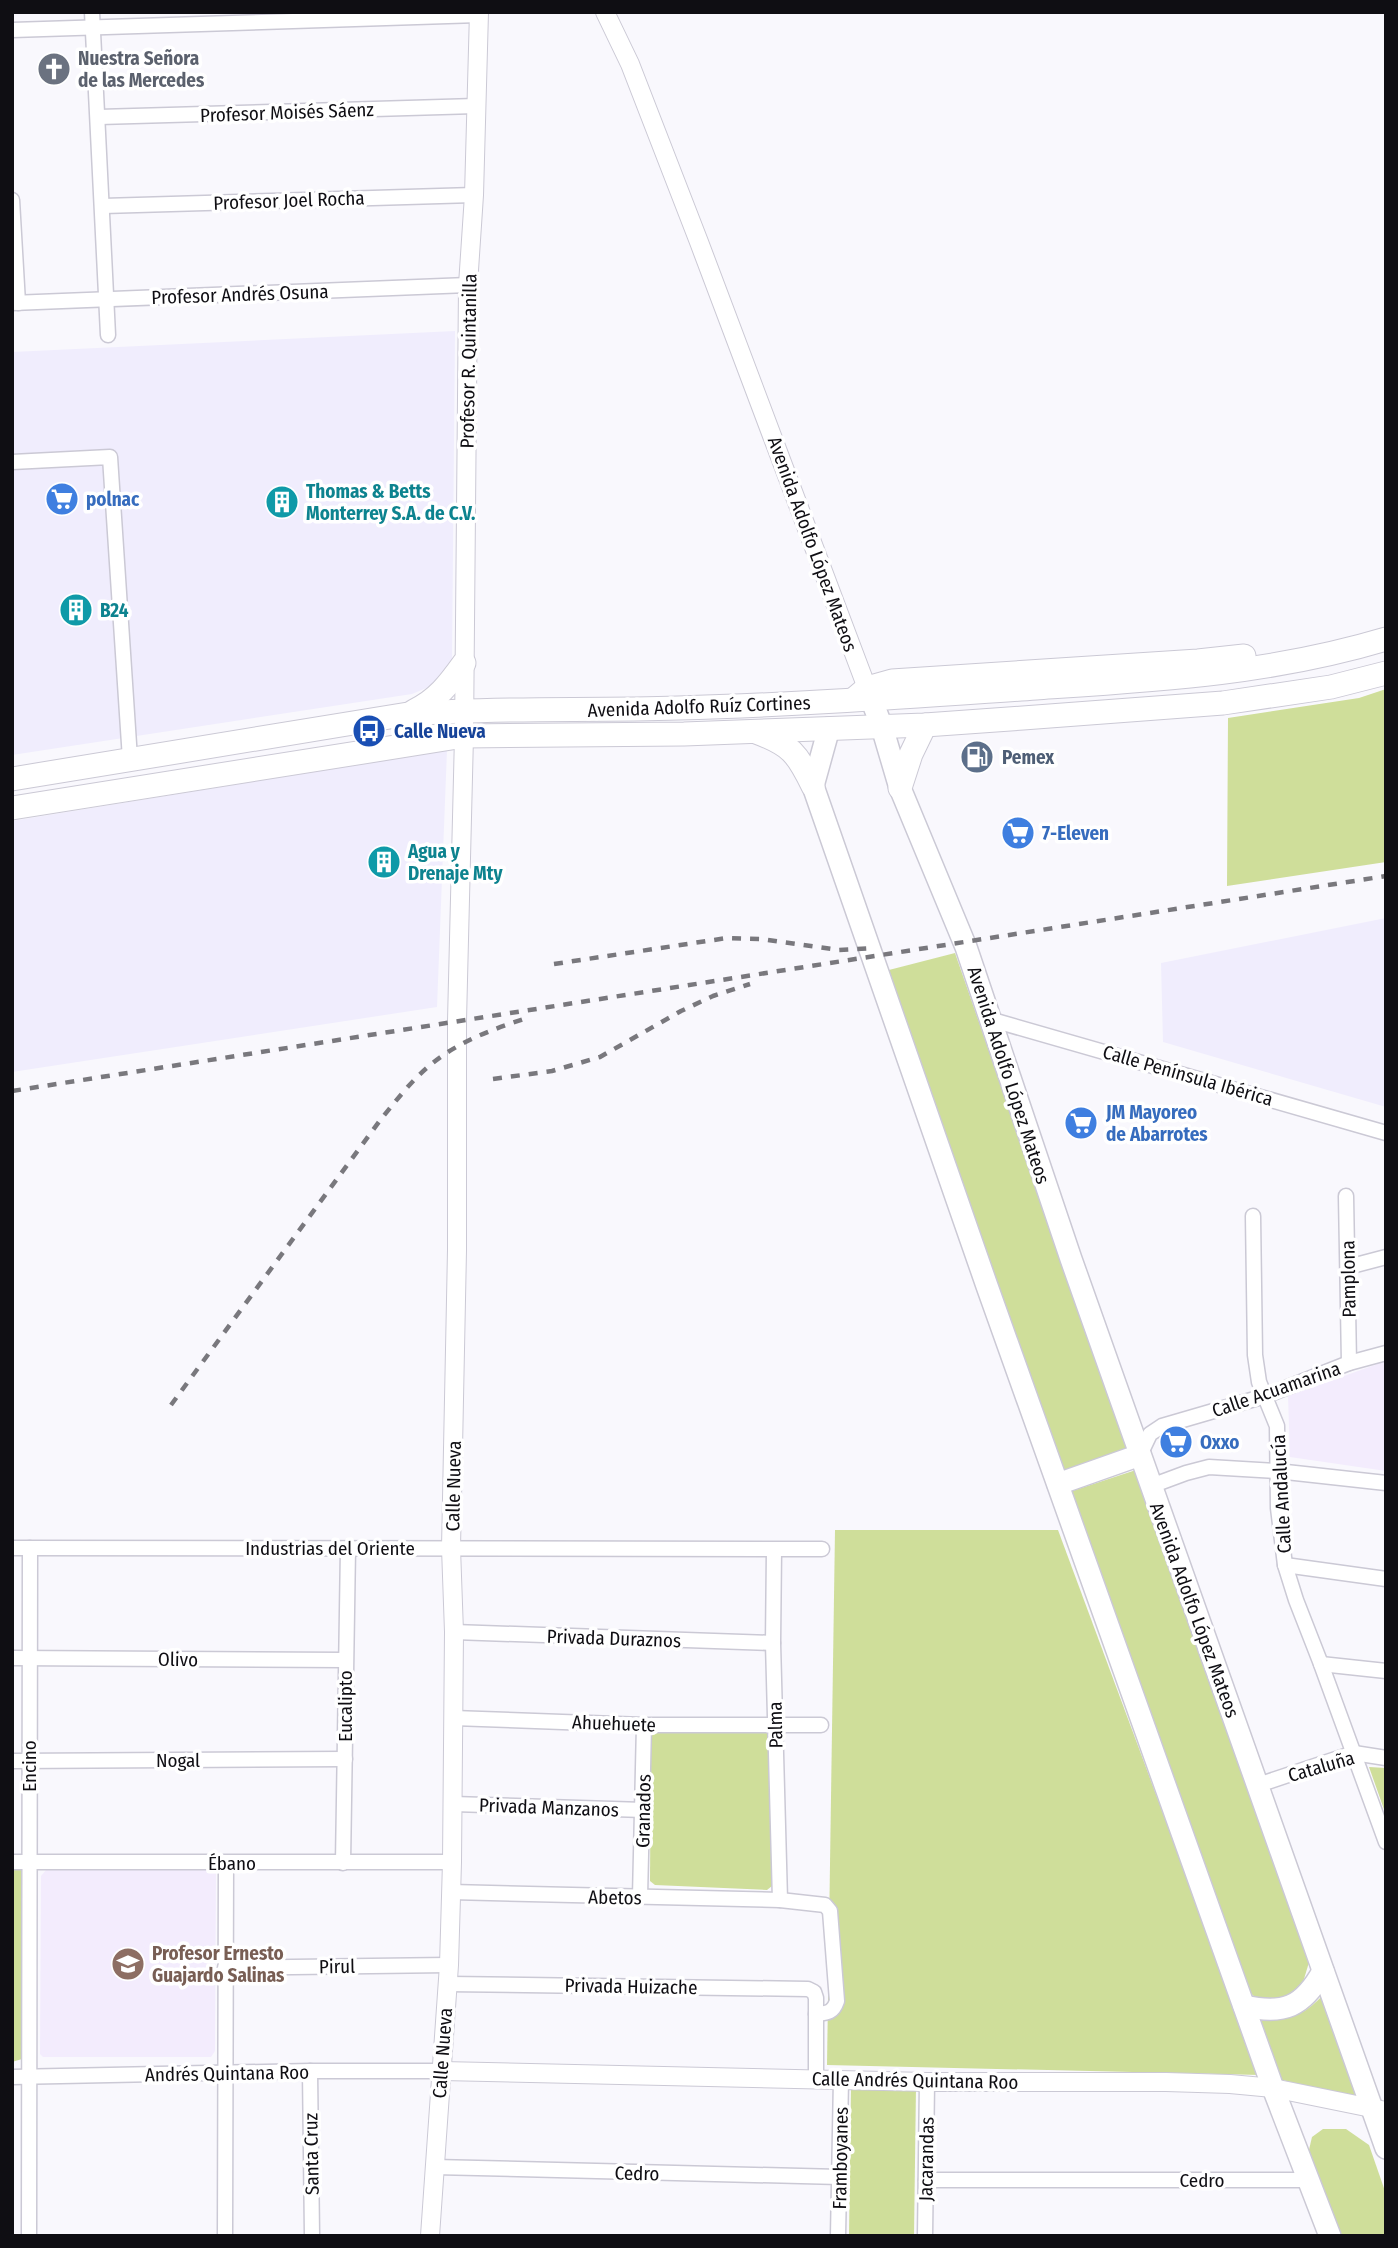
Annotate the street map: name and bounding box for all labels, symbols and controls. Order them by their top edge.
place label: Nuestra Señora de las Mercedes [78,47,205,92]
church icon: Nuestra Señora de las Mercedes [35,50,73,88]
street label: Profesor Moisés Sáenz [200,98,375,127]
street label: Profesor Joel Rocha [213,186,365,215]
street label: Profesor R. Quintanilla [455,273,482,449]
street label: Profesor Andrés Osuna [151,280,329,309]
street label: Avenida Adolfo López Mateos [763,433,862,655]
supermarket icon: polnac [43,480,81,518]
place label: Thomas & Betts Monterrey S.A. de C.V. [306,480,475,525]
building icon: Thomas & Betts Monterrey S.A. de C.V. [263,483,301,521]
place label: polnac [86,488,140,511]
building icon: B24 [57,591,95,629]
place label: B24 [100,599,129,622]
street label: Avenida Adolfo Ruíz Cortines [587,691,811,722]
bus stop icon: Calle Nueva [350,712,388,750]
place label: Calle Nueva [394,720,486,743]
fuel station icon: Pemex [958,738,996,776]
place label: Pemex [1002,746,1055,769]
supermarket icon: 7-Eleven [999,814,1037,852]
place label: 7-Eleven [1042,822,1109,845]
place label: Agua y Drenaje Mty [407,840,503,885]
building icon: Agua y Drenaje Mty [365,843,403,881]
street label: Avenida Adolfo López Mateos [962,963,1055,1187]
street label: Calle Península Ibérica [1100,1040,1276,1111]
place label: JM Mayoreo de Abarrotes [1105,1101,1208,1146]
supermarket icon: JM Mayoreo de Abarrotes [1062,1104,1100,1142]
street label: Pamplona [1336,1240,1361,1318]
street label: Calle Acuamarina [1209,1357,1343,1422]
supermarket icon: Oxxo [1157,1423,1195,1461]
place label: Oxxo [1200,1431,1240,1454]
street label: Calle Andalucía [1267,1434,1296,1554]
street label: Calle Nueva [441,1440,466,1532]
street label: Avenida Adolfo López Mateos [1145,1499,1244,1721]
street label: Industrias del Oriente [245,1537,415,1560]
street label: Privada Duraznos [546,1625,682,1652]
street label: Olivo [158,1648,198,1671]
street label: Eucalipto [334,1670,357,1742]
street label: Palma [764,1701,787,1749]
street label: Ahuehuete [572,1711,656,1736]
street label: Encino [18,1740,41,1792]
street label: Cataluña [1285,1746,1357,1787]
street label: Nogal [156,1749,200,1772]
street label: Granados [631,1774,656,1848]
street label: Privada Manzanos [479,1794,619,1821]
street label: Ébano [208,1852,256,1875]
street label: Abetos [588,1886,642,1909]
place label: Profesor Ernesto Guajardo Salinas [152,1942,285,1987]
school or university icon: Profesor Ernesto Guajardo Salinas [109,1945,147,1983]
street label: Pirul [319,1955,355,1978]
street label: Privada Huizache [564,1974,698,1999]
street label: Calle Nueva [428,2007,457,2099]
street label: Andrés Quintana Roo [145,2061,309,2086]
street label: Calle Andrés Quintana Roo [812,2067,1018,2094]
street label: Framboyanes [828,2106,853,2210]
street label: Santa Cruz [299,2112,324,2195]
street label: Jacarandas [914,2117,939,2201]
street label: Cedro [614,2162,660,2185]
street label: Cedro [1180,2169,1224,2192]

